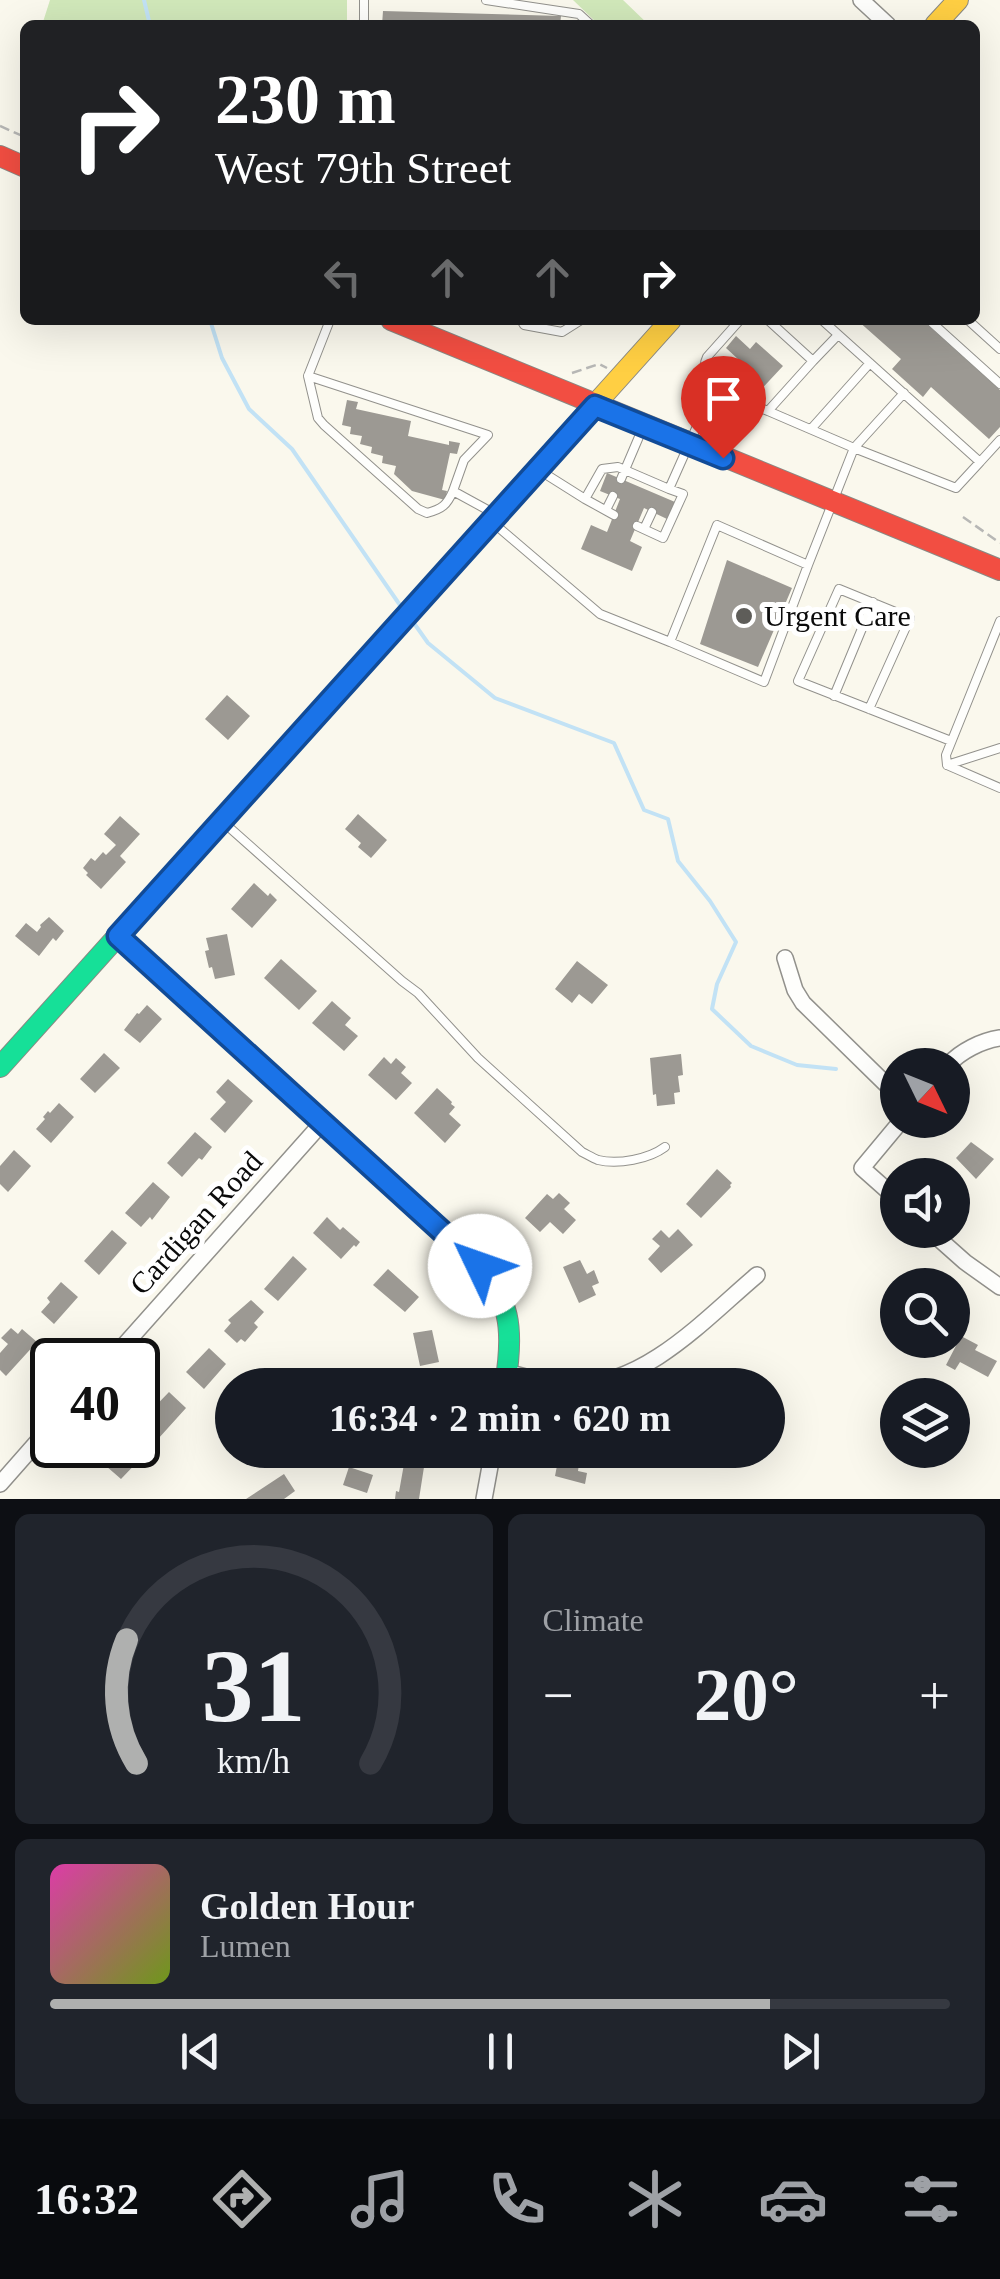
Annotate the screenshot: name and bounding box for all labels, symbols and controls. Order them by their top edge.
icon: right [50,60,180,190]
text: 230 m [215,61,396,138]
text: West 79th Street [215,143,511,193]
icon: left [315,250,370,305]
icon: ahead [420,250,475,305]
icon: ahead [525,250,580,305]
icon: right [630,250,685,305]
pin [681,356,766,459]
icon: arrive [696,371,751,426]
place label: Urgent Care [764,599,911,632]
marker: Urgent Care [733,605,755,627]
north arrow [880,1048,970,1138]
map controls [880,1048,970,1468]
street label: Cardigan Road [123,1144,268,1301]
button: sound [880,1158,970,1248]
position arrow [428,1214,532,1318]
button: search [880,1268,970,1358]
speed limit sign: 40 [30,1338,160,1468]
button: layers [880,1378,970,1468]
text: 16:34 · 2 min · 620 m [329,1397,671,1439]
text: Climate [543,1602,644,1638]
text: 31 [202,1628,306,1743]
text: 20° [694,1653,799,1736]
text: − [543,1665,574,1726]
text: + [919,1665,950,1726]
text: km/h [217,1741,291,1781]
text: Golden Hour [200,1885,414,1927]
text: Lumen [200,1928,291,1964]
icon: previous [173,2024,228,2079]
icon: pause [473,2024,528,2079]
icon: next [773,2024,828,2079]
icon: directions [207,2164,277,2234]
icon: music [345,2164,415,2234]
icon: phone [482,2164,552,2234]
icon: climate [620,2164,690,2234]
icon: car [758,2164,828,2234]
icon: filters [896,2164,966,2234]
text: 16:32 [34,2174,139,2224]

